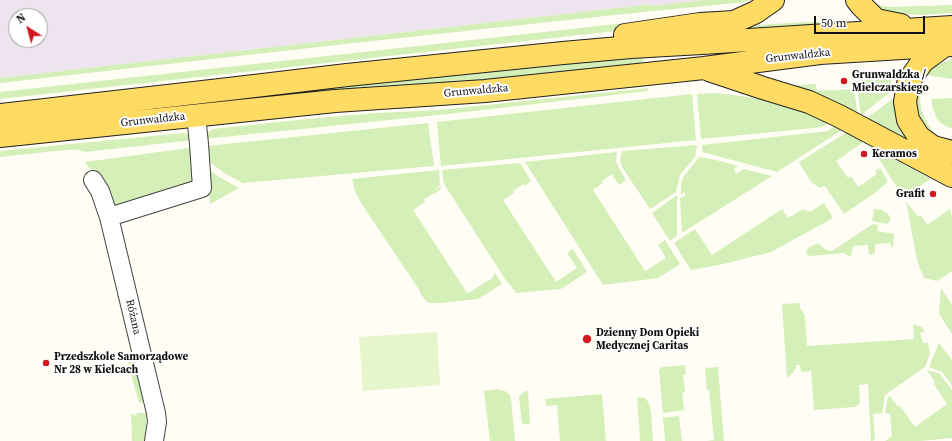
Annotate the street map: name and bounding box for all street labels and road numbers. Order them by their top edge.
street label: Grunwaldzka [765,46,831,66]
street label: Grunwaldzka [443,82,509,100]
street label: Grunwaldzka [120,110,186,130]
street label: Różana [123,298,143,336]

